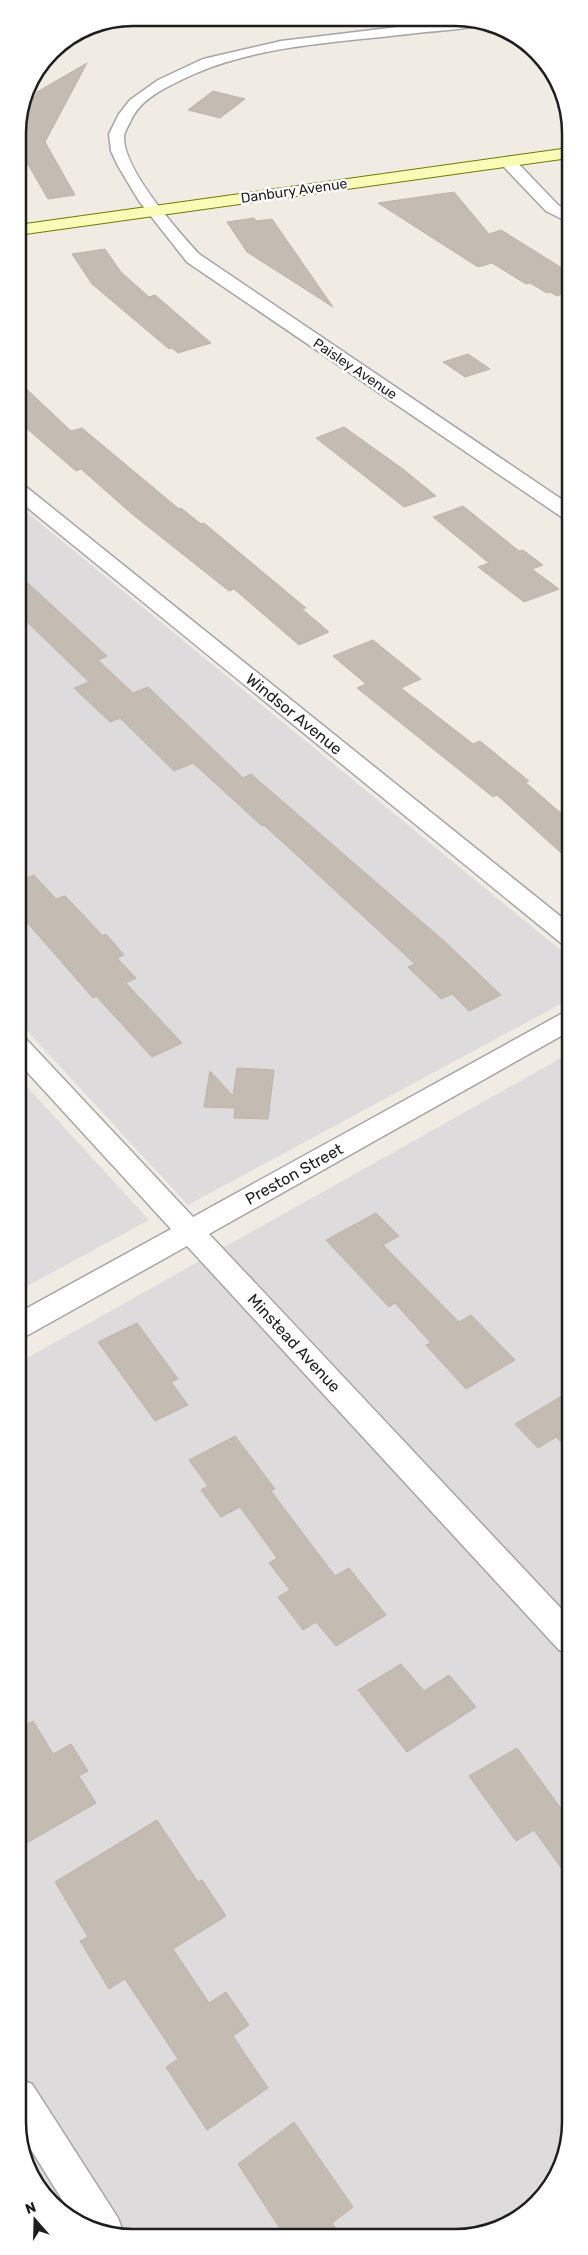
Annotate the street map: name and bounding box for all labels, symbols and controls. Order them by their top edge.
street label: Danbury Avenue [240,175,349,207]
street label: Paisley Avenue [310,335,400,403]
street label: Windsor Avenue [242,669,346,759]
street label: Preston Street [242,1139,346,1209]
street label: Minstead Avenue [244,1290,344,1396]
north arrow [10,2195,60,2245]
text: N [23,2199,38,2218]

